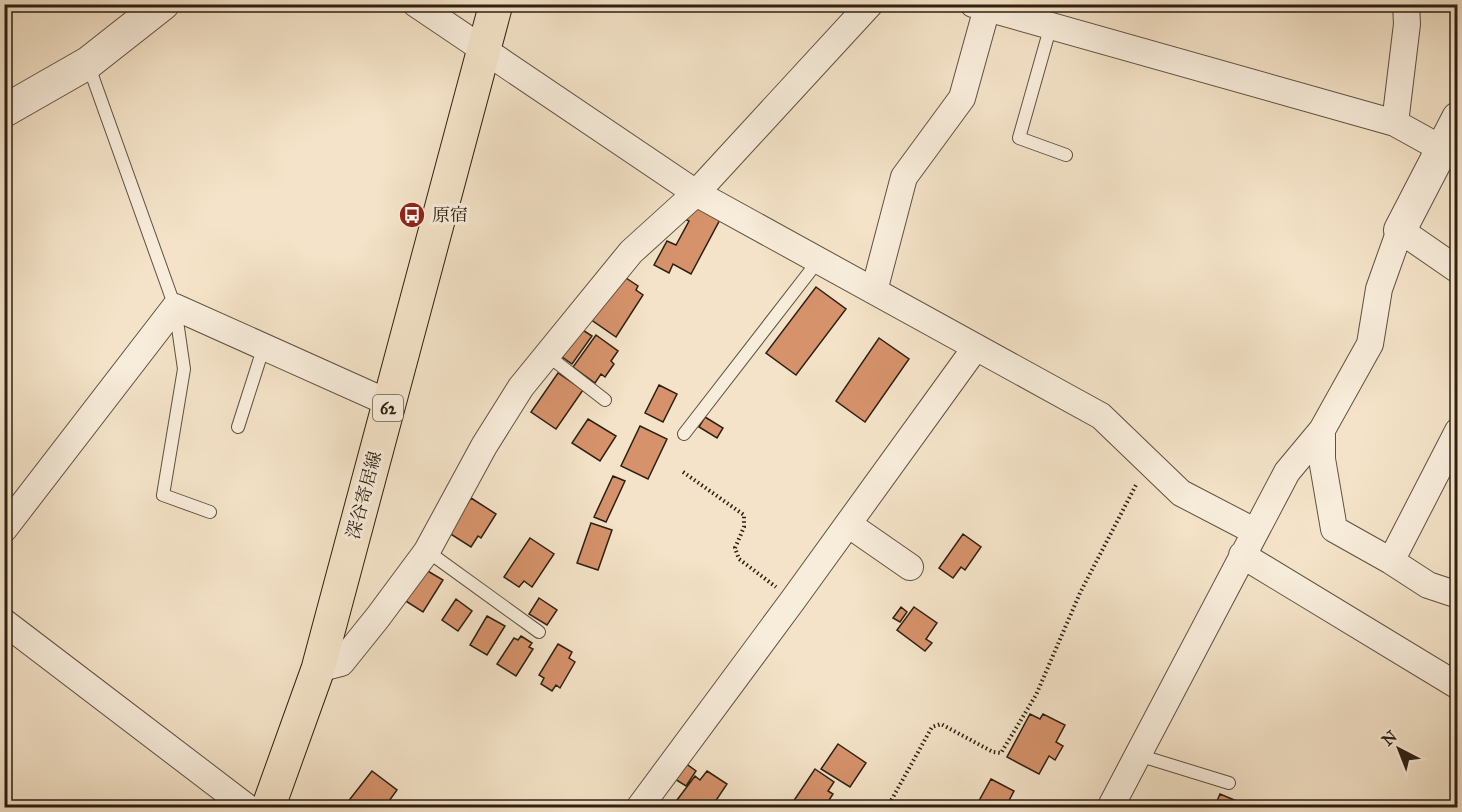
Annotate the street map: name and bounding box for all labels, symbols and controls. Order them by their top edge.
bus stop icon: 原宿 [397,200,427,230]
place label: 原宿 [432,204,468,226]
road number: 62 [373,395,403,421]
street label: 深谷寄居線 [342,449,386,541]
north arrow [1369,719,1429,779]
text: N [1378,726,1401,750]

